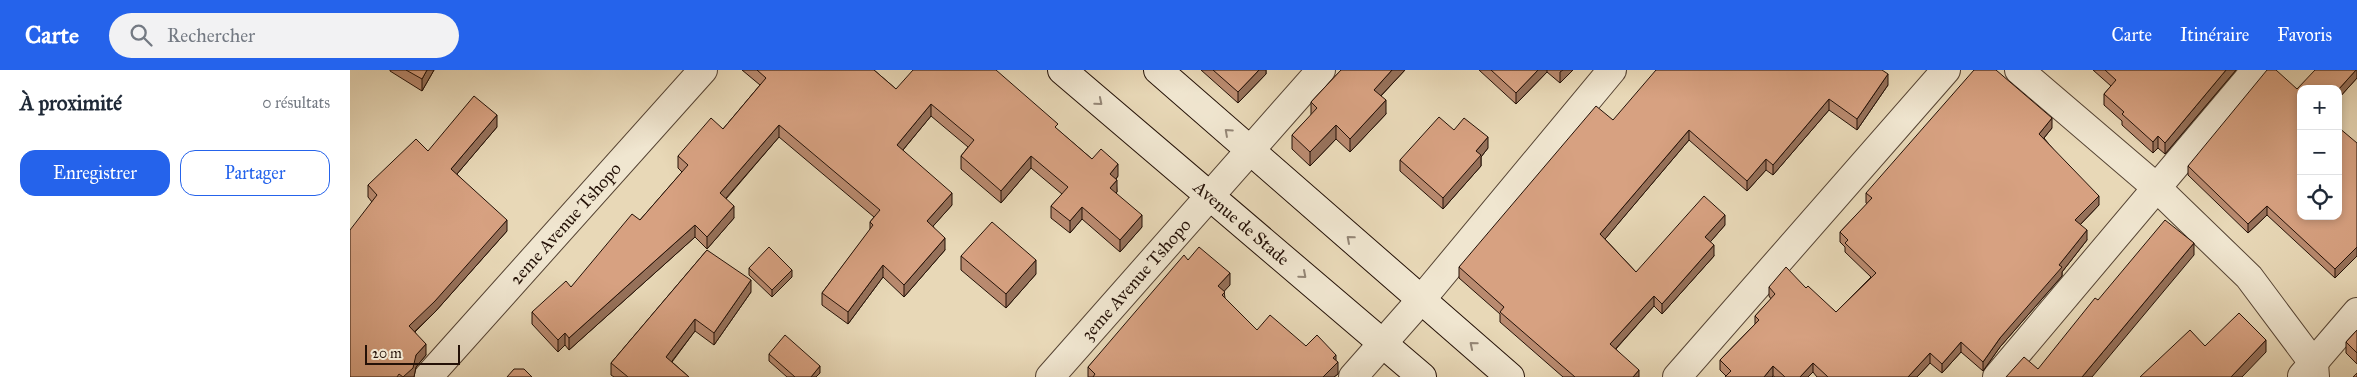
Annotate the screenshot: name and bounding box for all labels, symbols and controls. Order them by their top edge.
search box [109,13,459,58]
text: Carte [25,20,79,50]
icon: search [127,21,155,49]
text: Rechercher [167,24,255,47]
text: Carte [2112,24,2152,46]
text: Itinéraire [2180,24,2249,46]
text: Favoris [2277,24,2332,46]
map controls [2297,85,2342,220]
button: + [2297,85,2342,130]
text: À proximité [20,90,122,116]
text: 0 résultats [262,93,330,112]
one-way arrow [1094,96,1103,105]
one-way arrow [1224,129,1233,138]
button: − [2297,130,2342,175]
button: Enregistrer [20,150,170,196]
button: Partager [180,150,330,196]
street label: 2eme Avenue Tshopo [505,158,626,289]
street label: Avenue de Stade [1188,175,1294,270]
button: locate [2297,175,2342,220]
street label: 3eme Avenue Tshopo [1077,214,1196,345]
one-way arrow [1346,236,1355,245]
one-way arrow [1297,270,1306,279]
scale bar [365,342,460,365]
one-way arrow [1470,343,1479,351]
text: 20 m [372,345,402,362]

